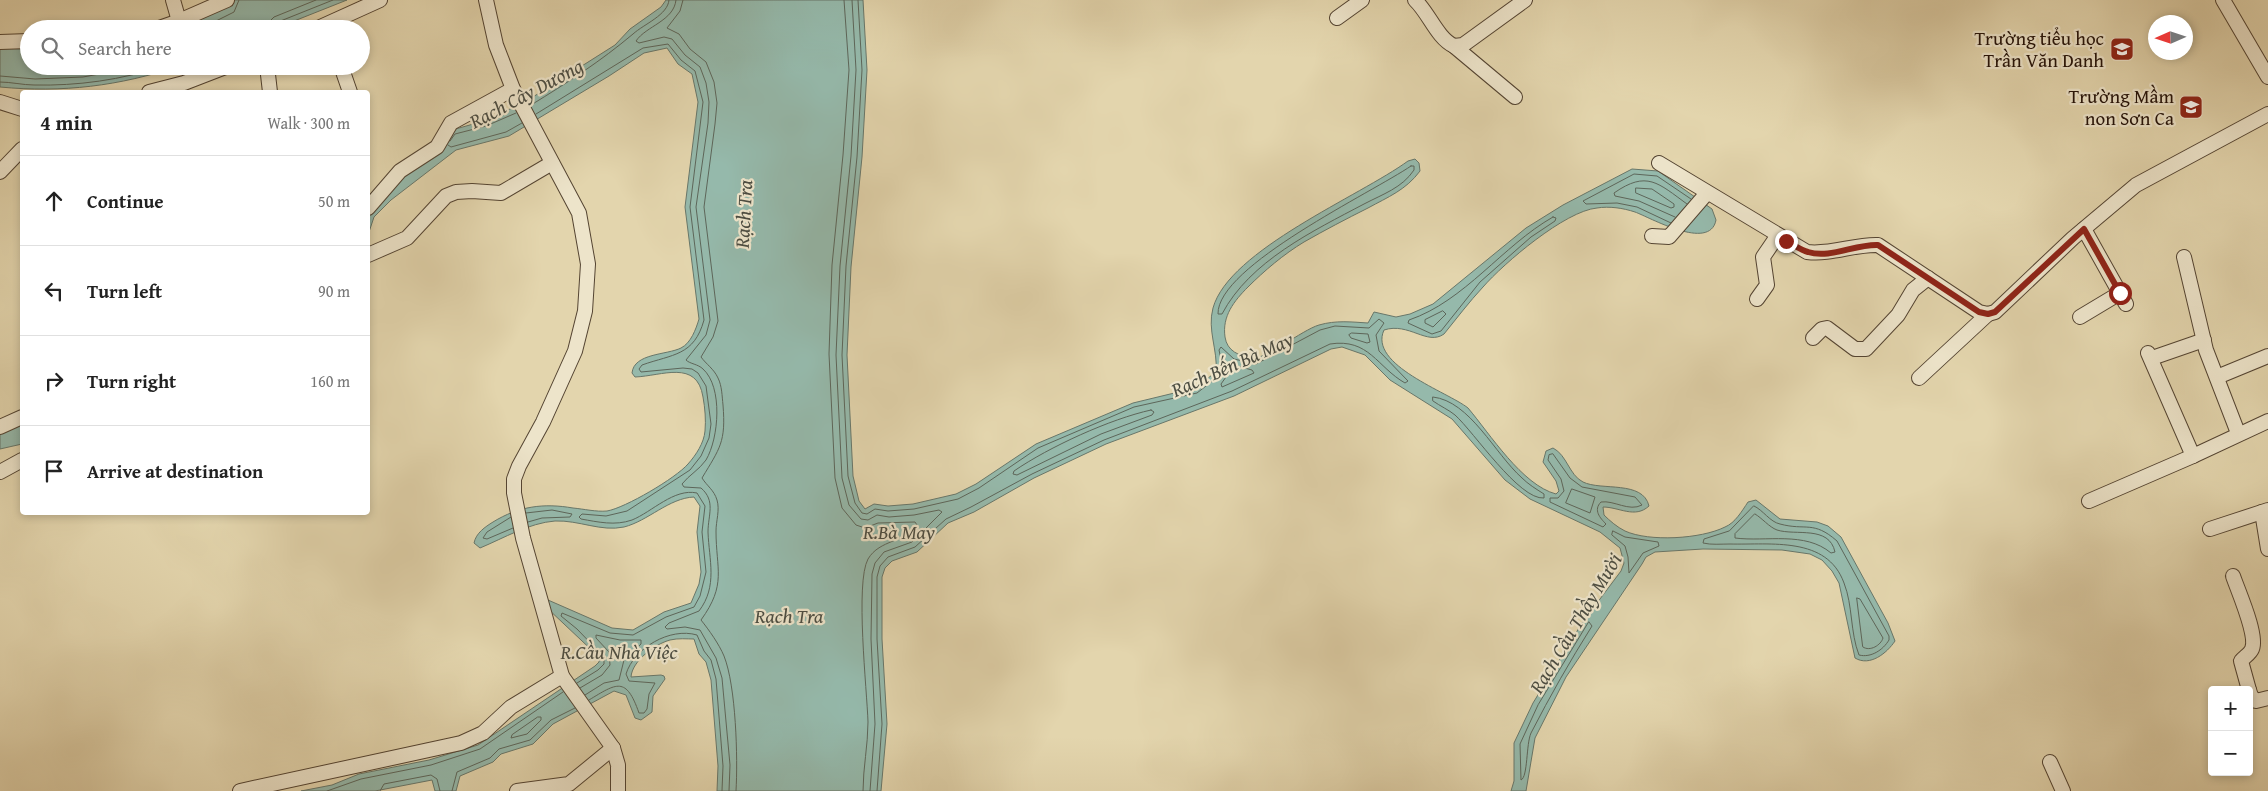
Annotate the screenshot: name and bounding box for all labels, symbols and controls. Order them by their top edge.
north arrow [2148,15,2193,60]
search box [20,20,370,75]
place label: Trường tiểu học Trần Văn Danh [1974,24,2104,74]
icon: search [38,34,66,62]
text: Search here [78,34,172,62]
school or university icon: Trường tiểu học Trần Văn Danh [2109,36,2135,62]
water label: Rạch Cây Dương [463,51,588,136]
place label: Trường Mầm non Sơn Ca [2069,82,2174,132]
school or university icon: Trường Mầm non Sơn Ca [2178,94,2204,120]
text: 4 min [40,107,92,138]
text: Walk · 300 m [267,111,350,135]
water label: Rạch Tra [727,178,759,250]
icon: ahead [40,187,68,215]
text: Continue [87,187,164,215]
text: 50 m [318,189,350,213]
route end [1775,230,1798,253]
icon: left [40,277,68,305]
text: Turn left [87,277,162,305]
text: 90 m [318,279,350,303]
route start [2109,282,2132,305]
water label: Rạch Bến Bà May [1165,324,1298,404]
icon: right [40,367,68,395]
text: Turn right [87,367,176,395]
text: 160 m [310,369,350,393]
icon: arrive [40,457,68,485]
text: Arrive at destination [87,457,263,485]
water label: R.Bà May [862,517,935,546]
water label: Rạch Cầu Thầy Mười [1521,547,1628,699]
water label: Rạch Tra [754,601,824,630]
water label: R.Cầu Nhà Việc [560,637,678,666]
map controls [2208,686,2253,776]
button: + [2208,686,2253,731]
button: − [2208,731,2253,776]

